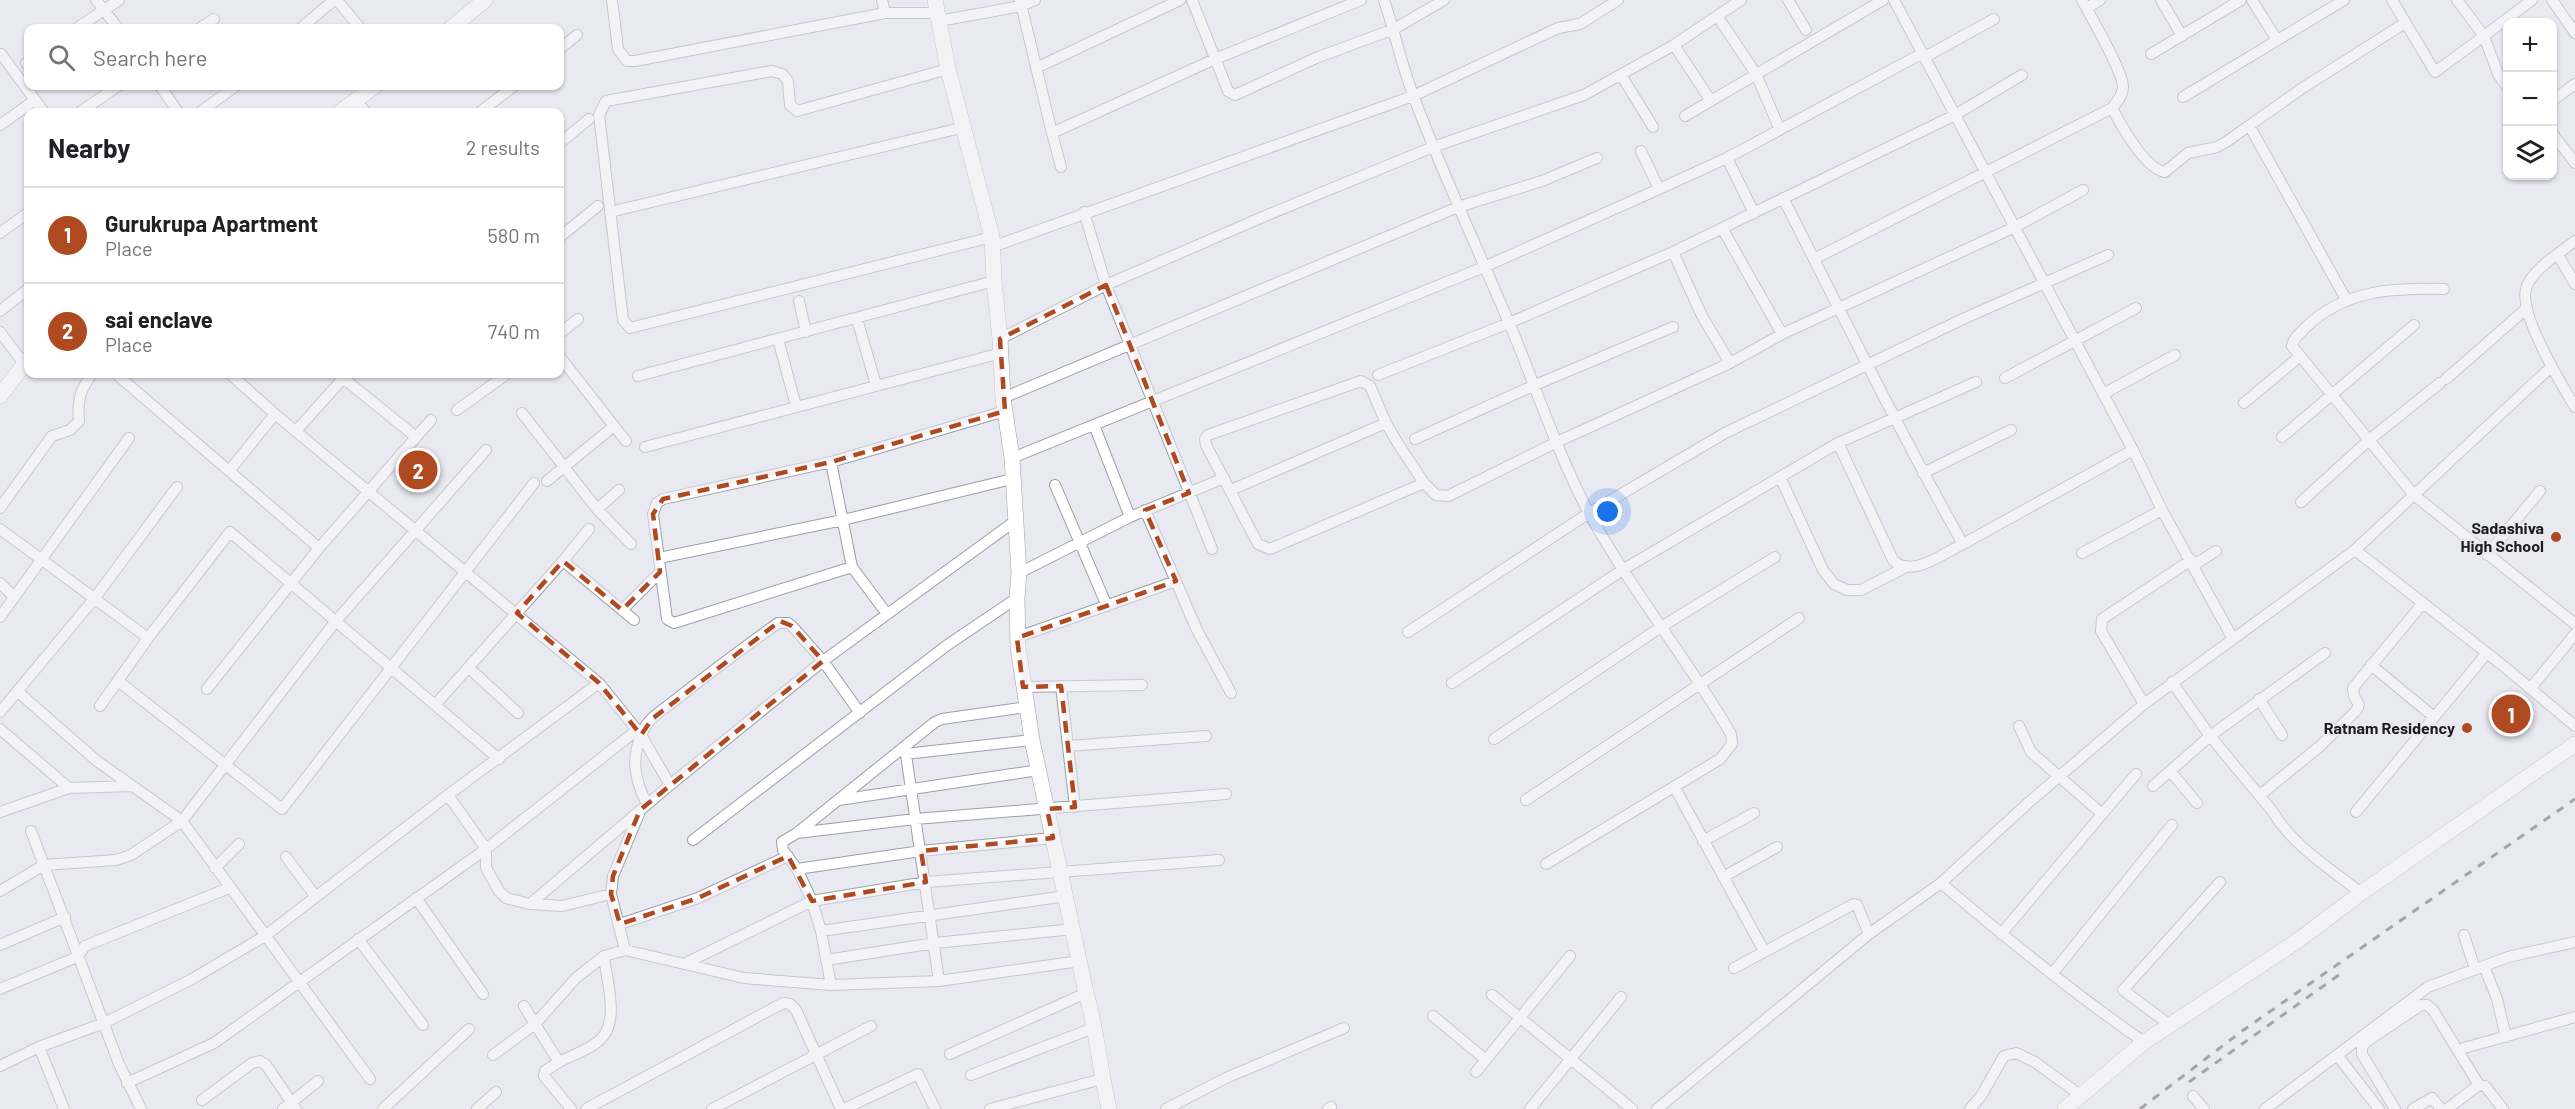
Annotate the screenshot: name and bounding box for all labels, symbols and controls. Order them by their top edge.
map controls [2503,18,2557,180]
button: + [2503,18,2557,72]
search box [24,24,564,90]
icon: search [45,41,78,74]
text: Search here [93,44,207,70]
button: − [2503,72,2557,126]
button: layers [2503,126,2557,180]
text: Nearby [48,132,130,163]
text: 2 results [466,135,540,159]
text: Gurukrupa Apartment [105,210,318,236]
text: 1 [64,223,71,247]
text: 580 m [487,223,540,247]
text: Place [105,236,153,260]
text: sai enclave [105,306,213,332]
text: 2 [62,319,73,343]
text: 740 m [488,319,540,343]
text: Place [105,332,153,356]
pin: 2 [398,448,438,492]
your location [1593,497,1622,526]
place label: Sadashiva High School [2460,518,2544,555]
marker: Sadashiva High School [2549,530,2563,544]
pin: 1 [2492,692,2530,736]
place label: Ratnam Residency [2324,718,2455,737]
marker: Ratnam Residency [2460,721,2474,735]

